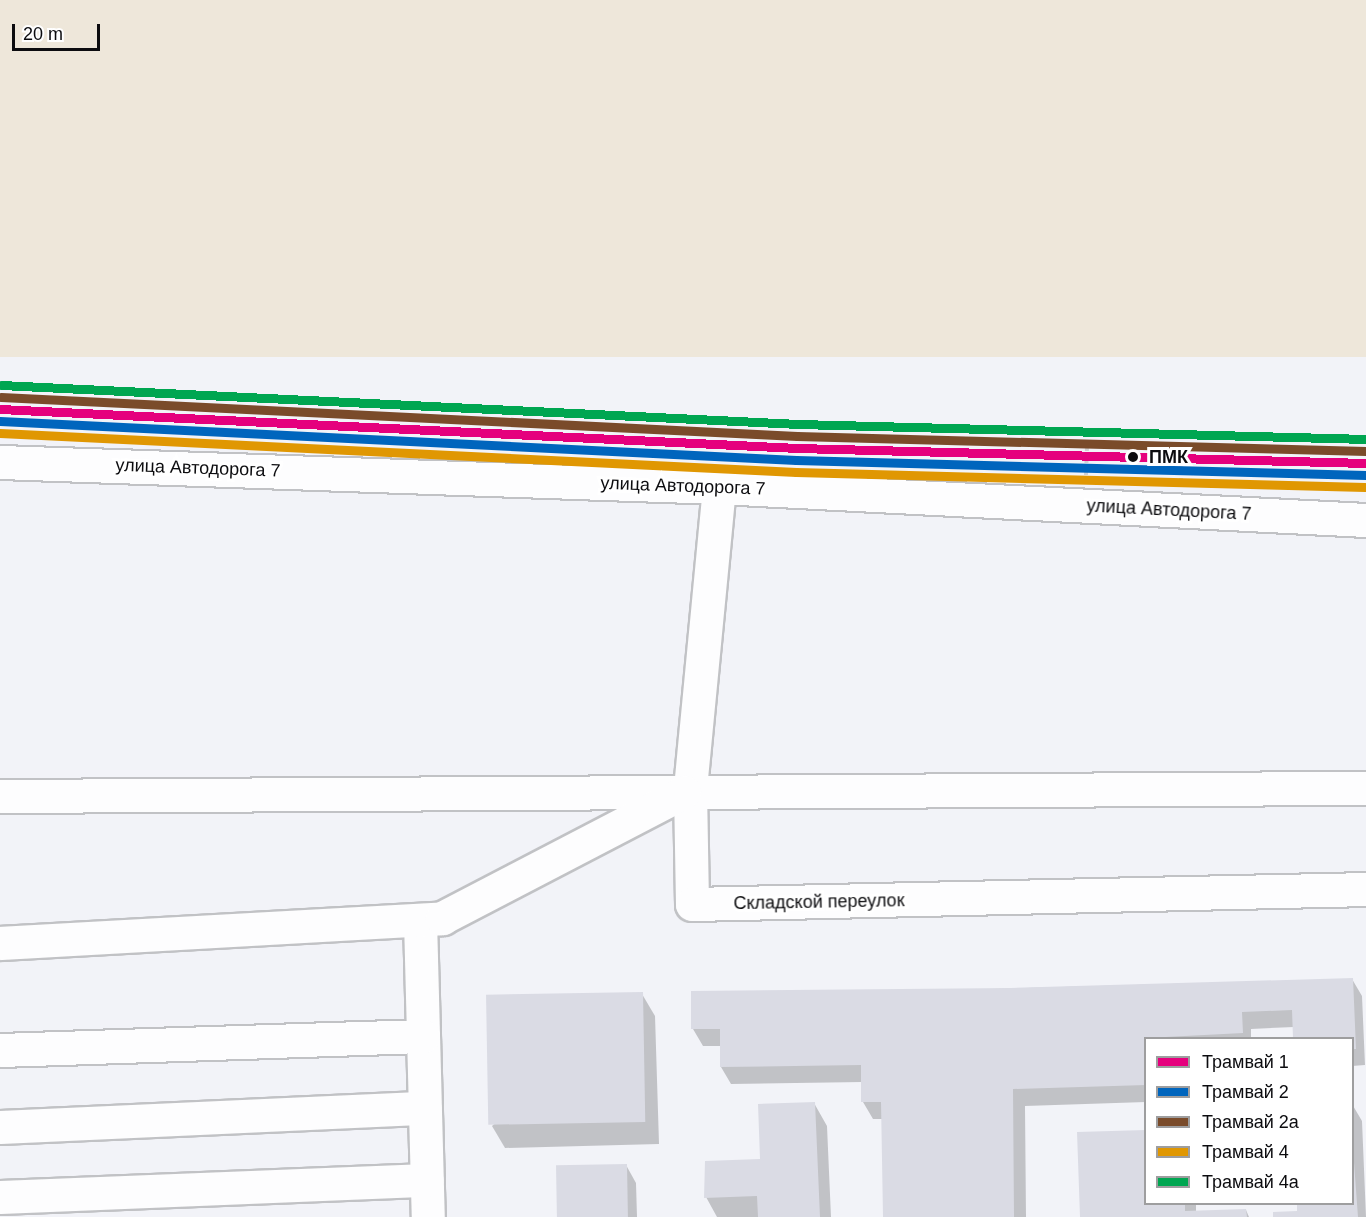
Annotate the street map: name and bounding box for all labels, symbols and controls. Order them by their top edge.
scale bar [15,12,104,50]
text: 20 m [23,24,63,44]
marker: ПМК [1122,446,1144,468]
place label: ПМК [1149,446,1188,468]
street label: улица Автодорога 7 [115,454,281,482]
street label: улица Автодорога 7 [600,472,766,500]
street label: улица Автодорога 7 [1086,495,1252,525]
street label: Складской переулок [733,890,905,914]
legend [1144,1037,1354,1205]
text: Трамвай 1 [1202,1052,1289,1072]
text: Трамвай 2 [1202,1082,1289,1102]
text: Трамвай 2а [1202,1112,1299,1132]
text: Трамвай 4 [1202,1142,1289,1162]
text: Трамвай 4а [1202,1172,1299,1192]

